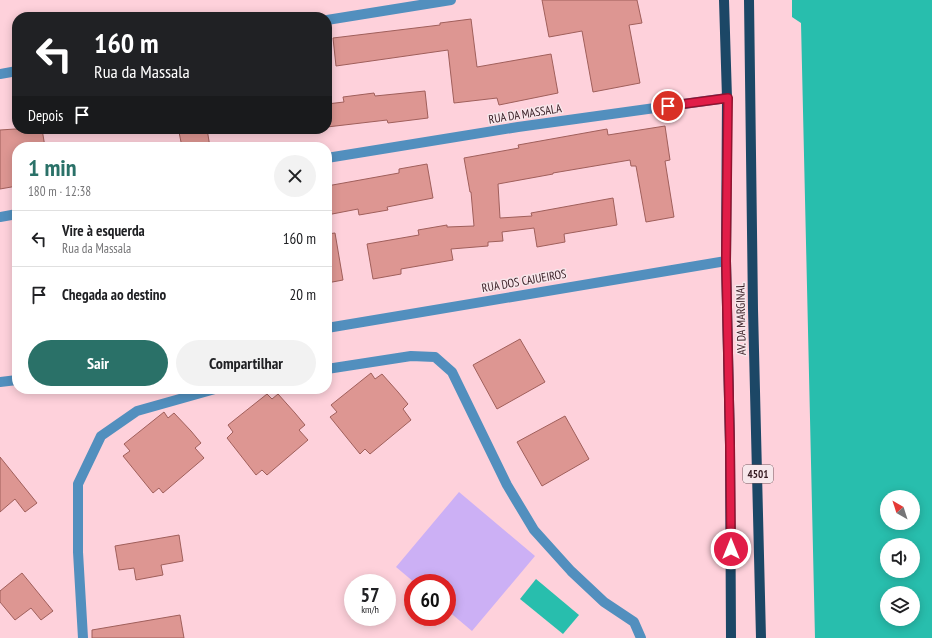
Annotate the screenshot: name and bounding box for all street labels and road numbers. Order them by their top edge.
street label: RUA DA MASSALA [487,100,563,127]
street label: RUA DOS CAJUEIROS [481,266,567,295]
street label: AV. DA MARGINAL [732,283,749,355]
road number: 4501 [743,465,773,483]

